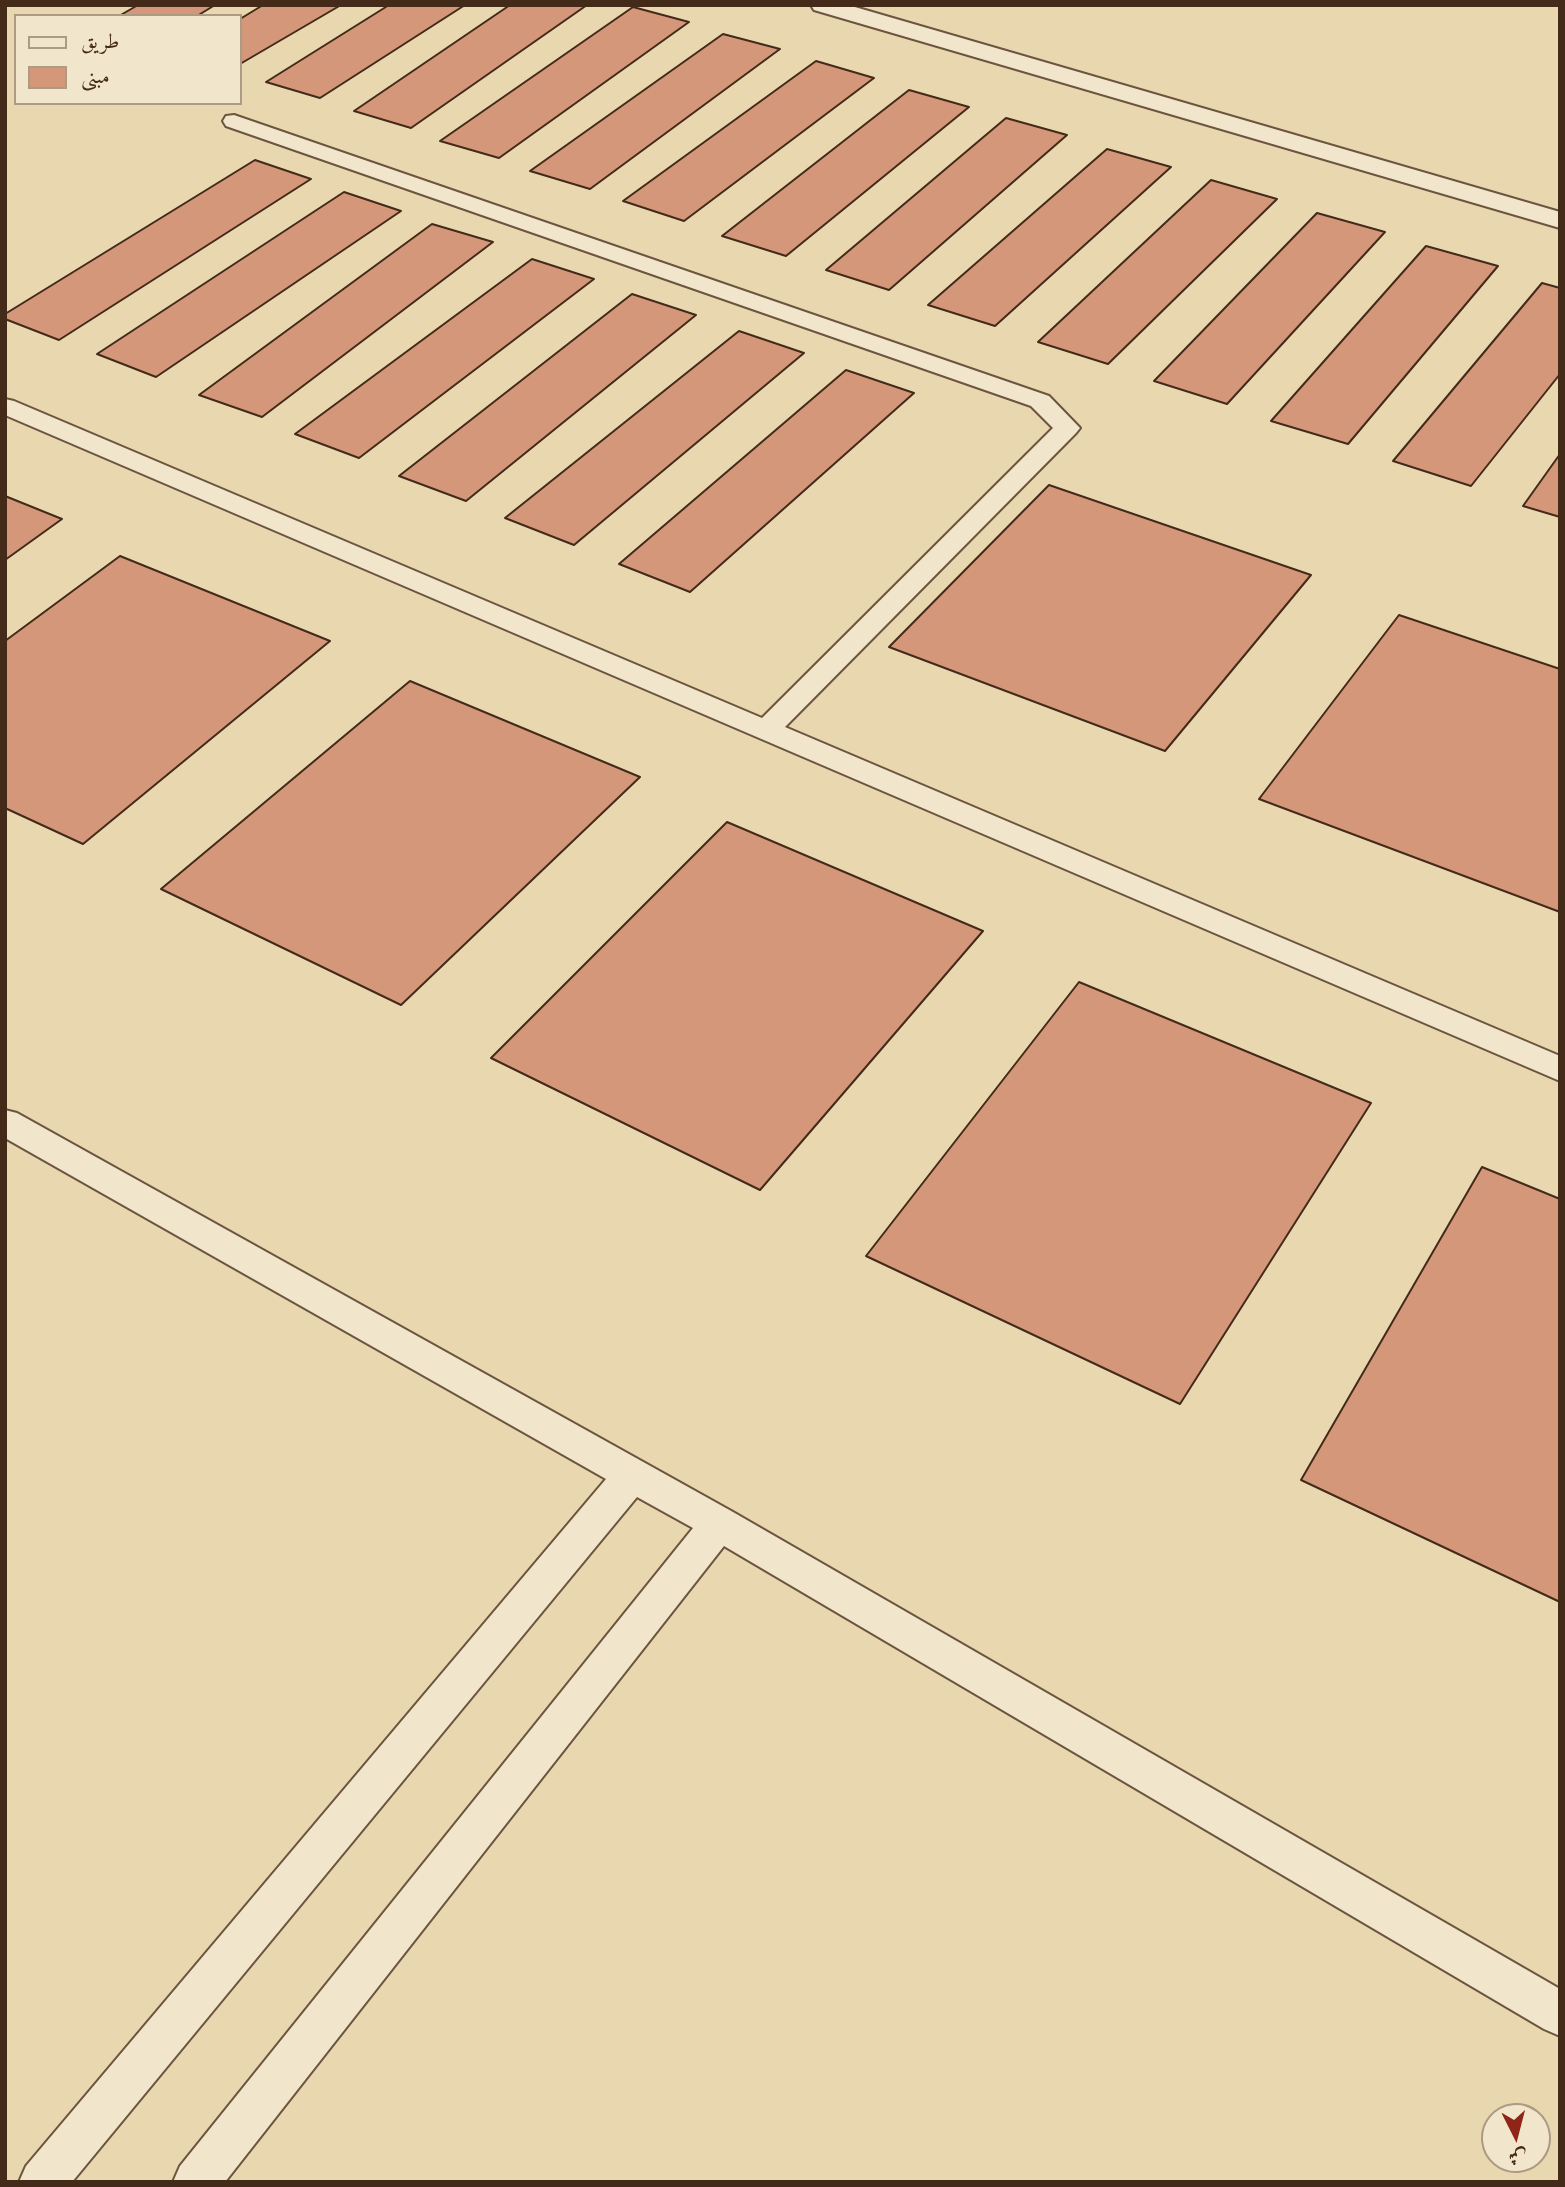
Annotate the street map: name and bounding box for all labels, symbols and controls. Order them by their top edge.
legend [14,14,242,105]
text: طريق [81,29,119,55]
text: مبنى [81,64,110,90]
north arrow [1481,2103,1551,2173]
text: ش [1507,2144,1529,2170]

